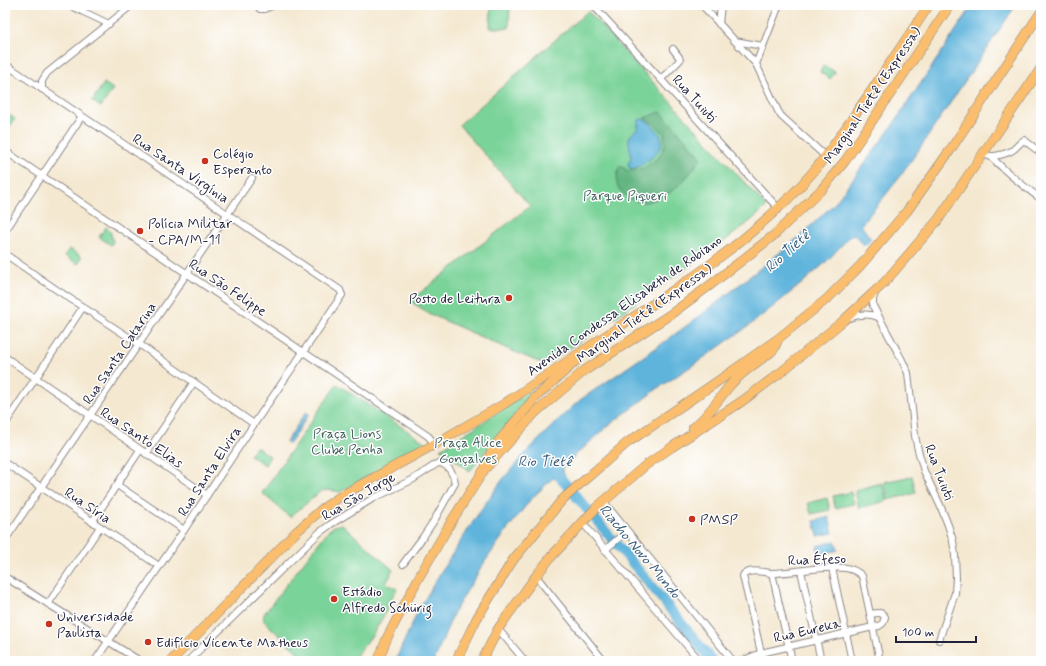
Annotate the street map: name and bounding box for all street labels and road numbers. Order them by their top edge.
street label: Marginal Tietê (Expressa) [820,24,926,168]
street label: Rua Tuiuti [668,71,720,126]
street label: Rua Santa Virgínia [128,130,232,209]
street label: Avenida Condessa Elisabeth de Robiano [524,231,726,380]
street label: Rua São Felippe [185,255,270,321]
street label: Marginal Tietê (Expressa) [573,260,717,368]
street label: Rua Santa Catarina [79,299,161,408]
street label: Rua Santo Elias [96,403,186,472]
street label: Rua Santa Elvira [174,423,246,520]
street label: Rua Tuiuti [920,442,958,503]
street label: Rua São Jorge [318,468,399,526]
street label: Rua Síria [61,484,114,528]
street label: Rua Éfeso [788,550,847,570]
street label: Rua Eureka [772,614,843,647]

